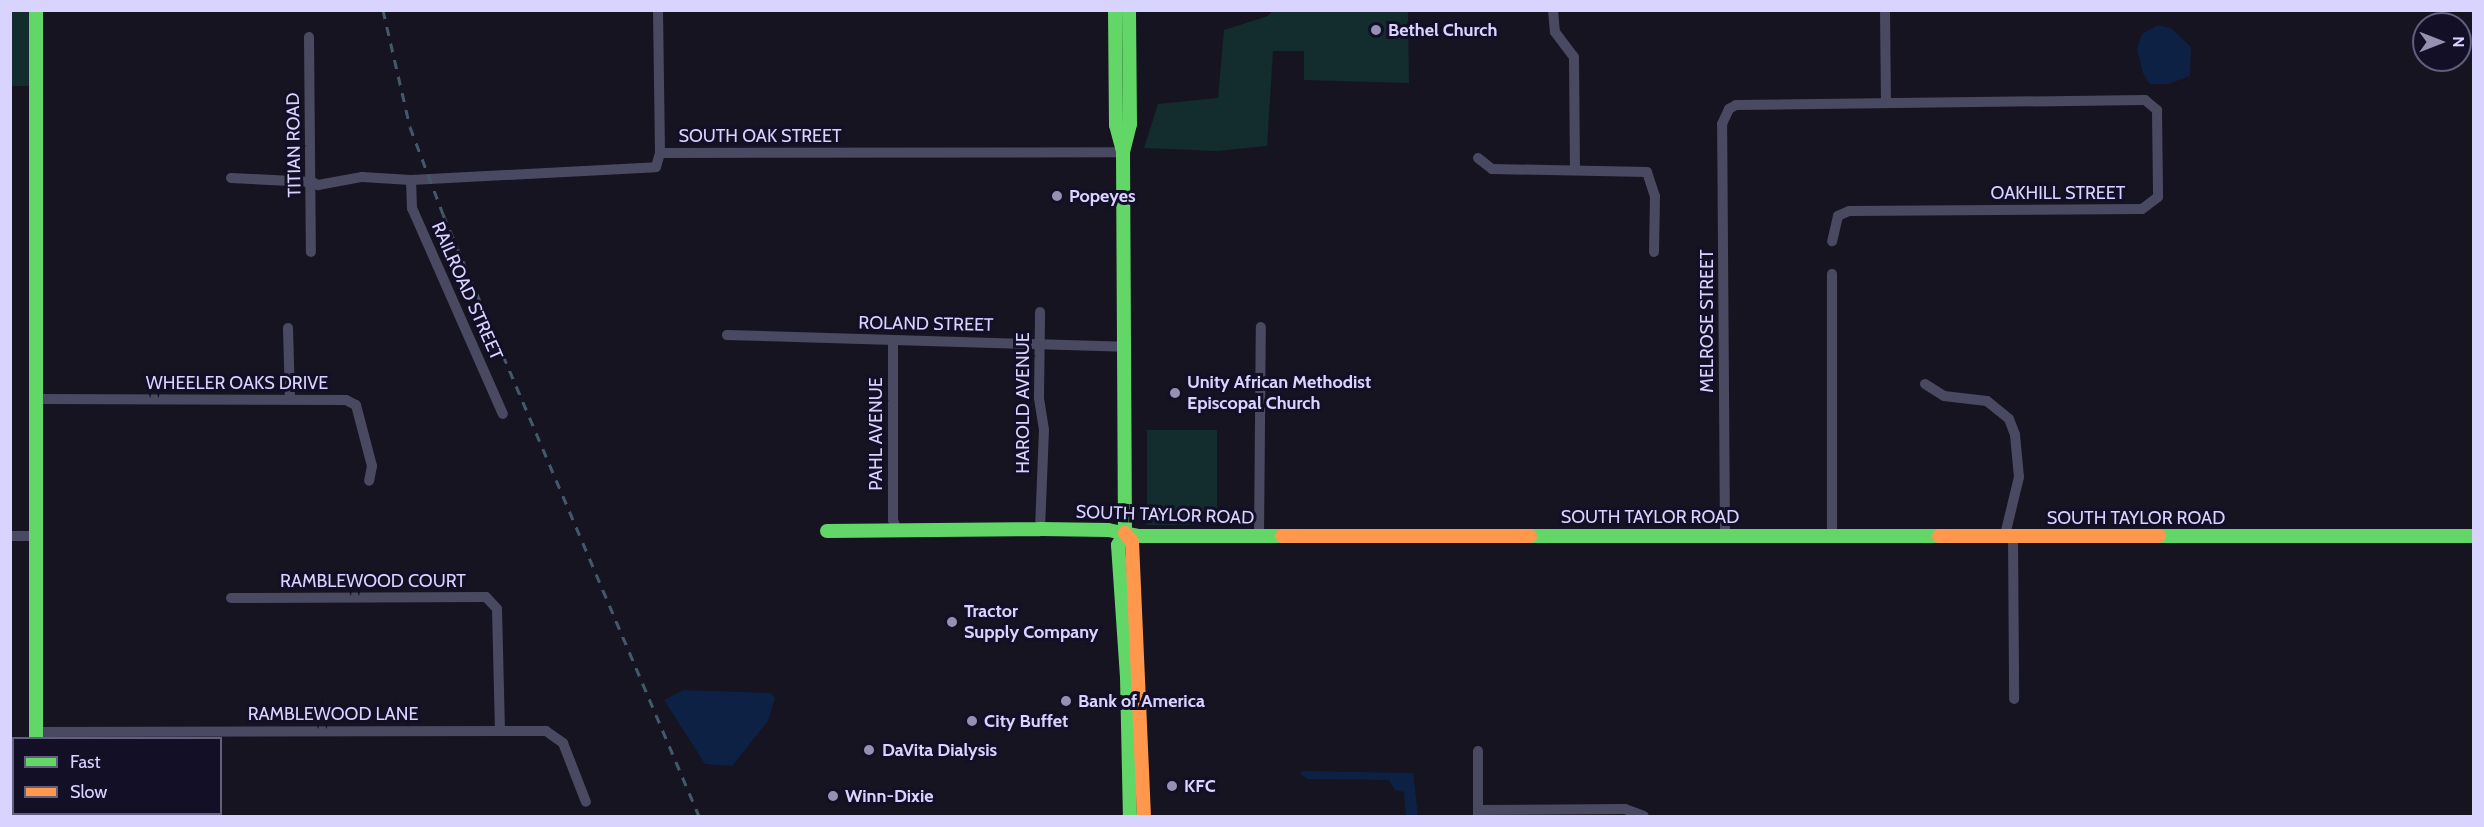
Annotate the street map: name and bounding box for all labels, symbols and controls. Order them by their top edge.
north arrow [2412,12,2472,72]
place label: Bethel Church [1388,19,1497,41]
marker: Bethel Church [1369,23,1383,37]
text: N [2449,36,2468,48]
street label: TITIAN ROAD [282,92,306,198]
street label: SOUTH OAK STREET [678,125,842,147]
street label: OAKHILL STREET [1991,182,2125,204]
place label: Popeyes [1069,185,1136,207]
marker: Popeyes [1050,189,1064,203]
street label: RAILROAD STREET [427,219,507,363]
street label: MELROSE STREET [1696,249,1718,393]
street label: ROLAND STREET [858,312,994,336]
street label: HAROLD AVENUE [1012,332,1034,474]
street label: WHEELER OAKS DRIVE [146,372,328,394]
place label: Unity African Methodist Episcopal Church [1187,372,1371,415]
street label: PAHL AVENUE [865,377,887,491]
marker: Unity African Methodist Episcopal Church [1168,386,1182,400]
street label: SOUTH TAYLOR ROAD [1075,501,1255,529]
street label: SOUTH TAYLOR ROAD [1561,506,1739,528]
street label: SOUTH TAYLOR ROAD [2047,507,2225,529]
street label: RAMBLEWOOD COURT [280,570,466,592]
place label: Tractor Supply Company [964,601,1098,644]
marker: Tractor Supply Company [945,615,959,629]
place label: Bank of America [1078,690,1205,712]
marker: Bank of America [1059,694,1073,708]
street label: RAMBLEWOOD LANE [248,703,418,725]
place label: City Buffet [984,710,1068,732]
marker: City Buffet [965,714,979,728]
legend [12,737,222,815]
place label: DaVita Dialysis [882,739,997,761]
marker: DaVita Dialysis [860,741,878,759]
text: Fast [70,751,101,773]
place label: KFC [1184,775,1216,797]
marker: KFC [1165,779,1179,793]
text: Slow [70,781,107,803]
place label: Winn-Dixie [845,785,934,807]
marker: Winn-Dixie [826,789,840,803]

